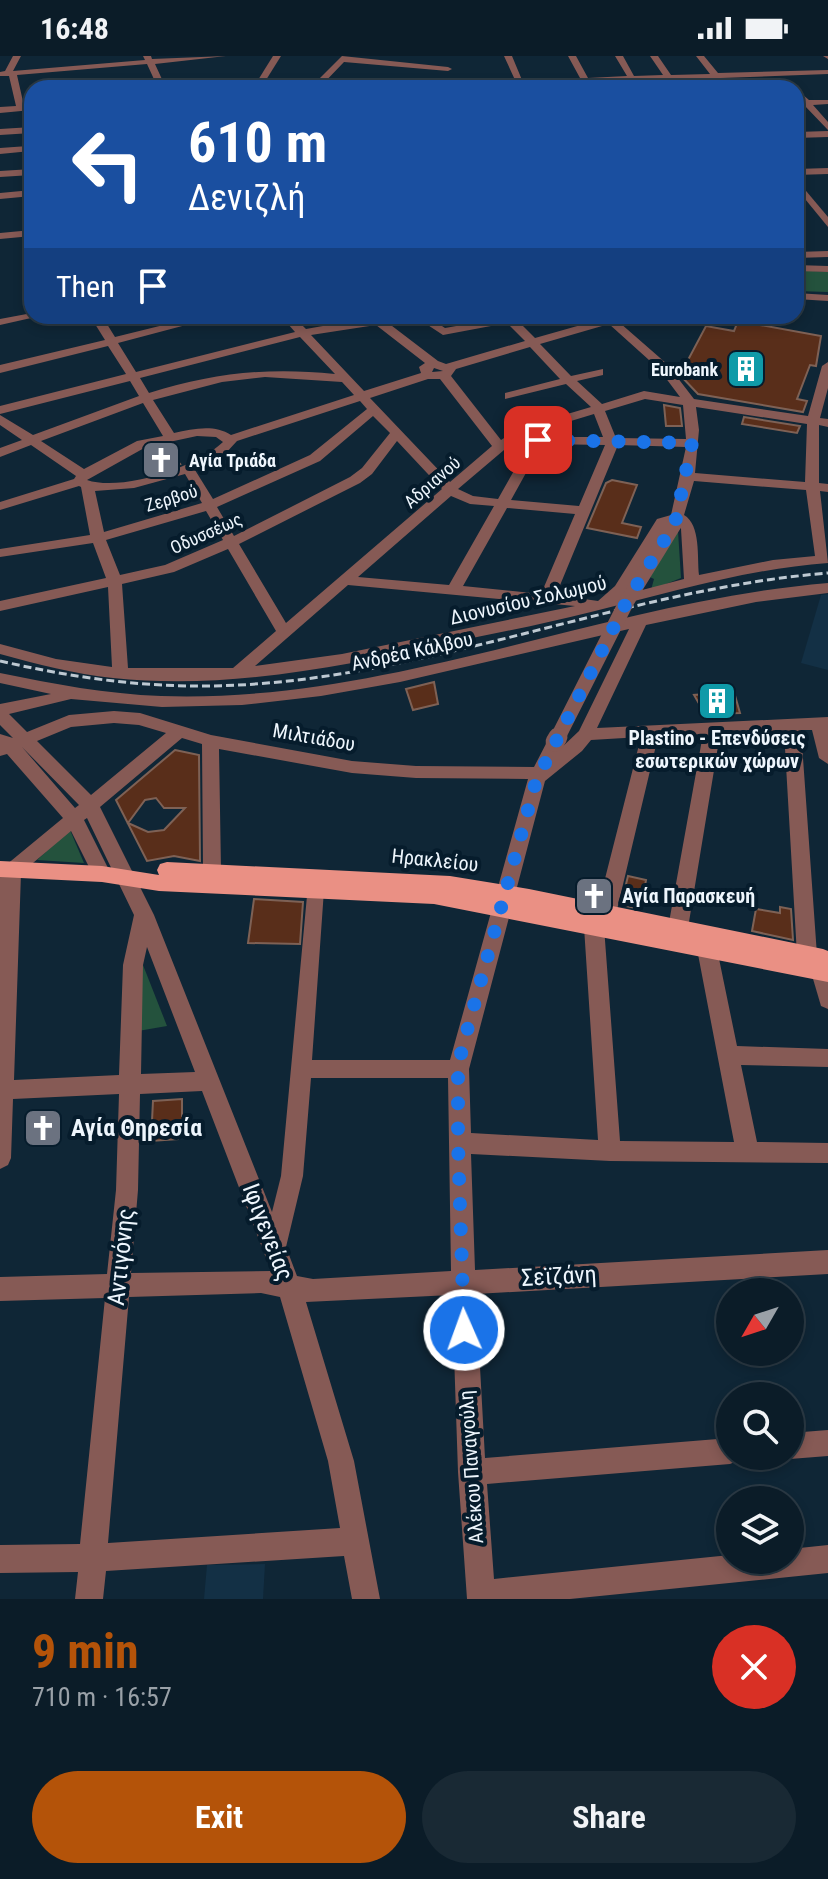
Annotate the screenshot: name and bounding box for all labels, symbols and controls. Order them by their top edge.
text: 16:48 [40,11,109,46]
text: 610 m [188,110,327,176]
icon: left [56,112,160,216]
text: Δενιζλή [188,177,305,219]
icon: arrive [131,264,175,308]
text: Then [56,269,115,304]
building icon: Eurobank [725,348,767,390]
place label: Eurobank [651,359,718,380]
pin [504,406,572,474]
icon: arrive [516,418,560,462]
church icon: Αγία Τριάδα [140,439,182,481]
place label: Αγία Τριάδα [189,450,276,471]
street label: Αδριανού [400,452,464,512]
street label: Ζερβού [142,480,200,516]
street label: Οδυσσέως [167,508,245,558]
street label: Διονυσίου Σολωμού [447,570,609,630]
street label: Ανδρέα Κάλβου [349,626,475,676]
building icon: Plastino - Επενδύσεις εσωτερικών χώρων [696,680,738,722]
street label: Μιλτιάδου [271,718,357,756]
place label: Plastino - Επενδύσεις εσωτερικών χώρων [629,726,805,773]
street label: Ηρακλείου [391,844,479,876]
church icon: Αγία Παρασκευή [573,875,615,917]
place label: Αγία Παρασκευή [622,884,755,908]
church icon: Αγία Θηρεσία [22,1107,64,1149]
place label: Αγία Θηρεσία [71,1114,202,1142]
street label: Ιφιγενείας [237,1180,299,1284]
street label: Αντιγόνης [102,1207,140,1307]
street label: Σεϊζάνη [521,1260,597,1292]
north arrow [716,1278,804,1366]
map controls [716,1278,804,1574]
position arrow [422,1288,506,1372]
button: search [716,1382,804,1470]
street label: Αλέκου Παναγούλη [454,1390,488,1544]
button: layers [716,1486,804,1574]
text: 9 min [32,1623,139,1680]
button: close [712,1625,796,1709]
text: 710 m · 16:57 [32,1682,172,1712]
button: Exit [32,1771,406,1863]
button: Share [422,1771,796,1863]

